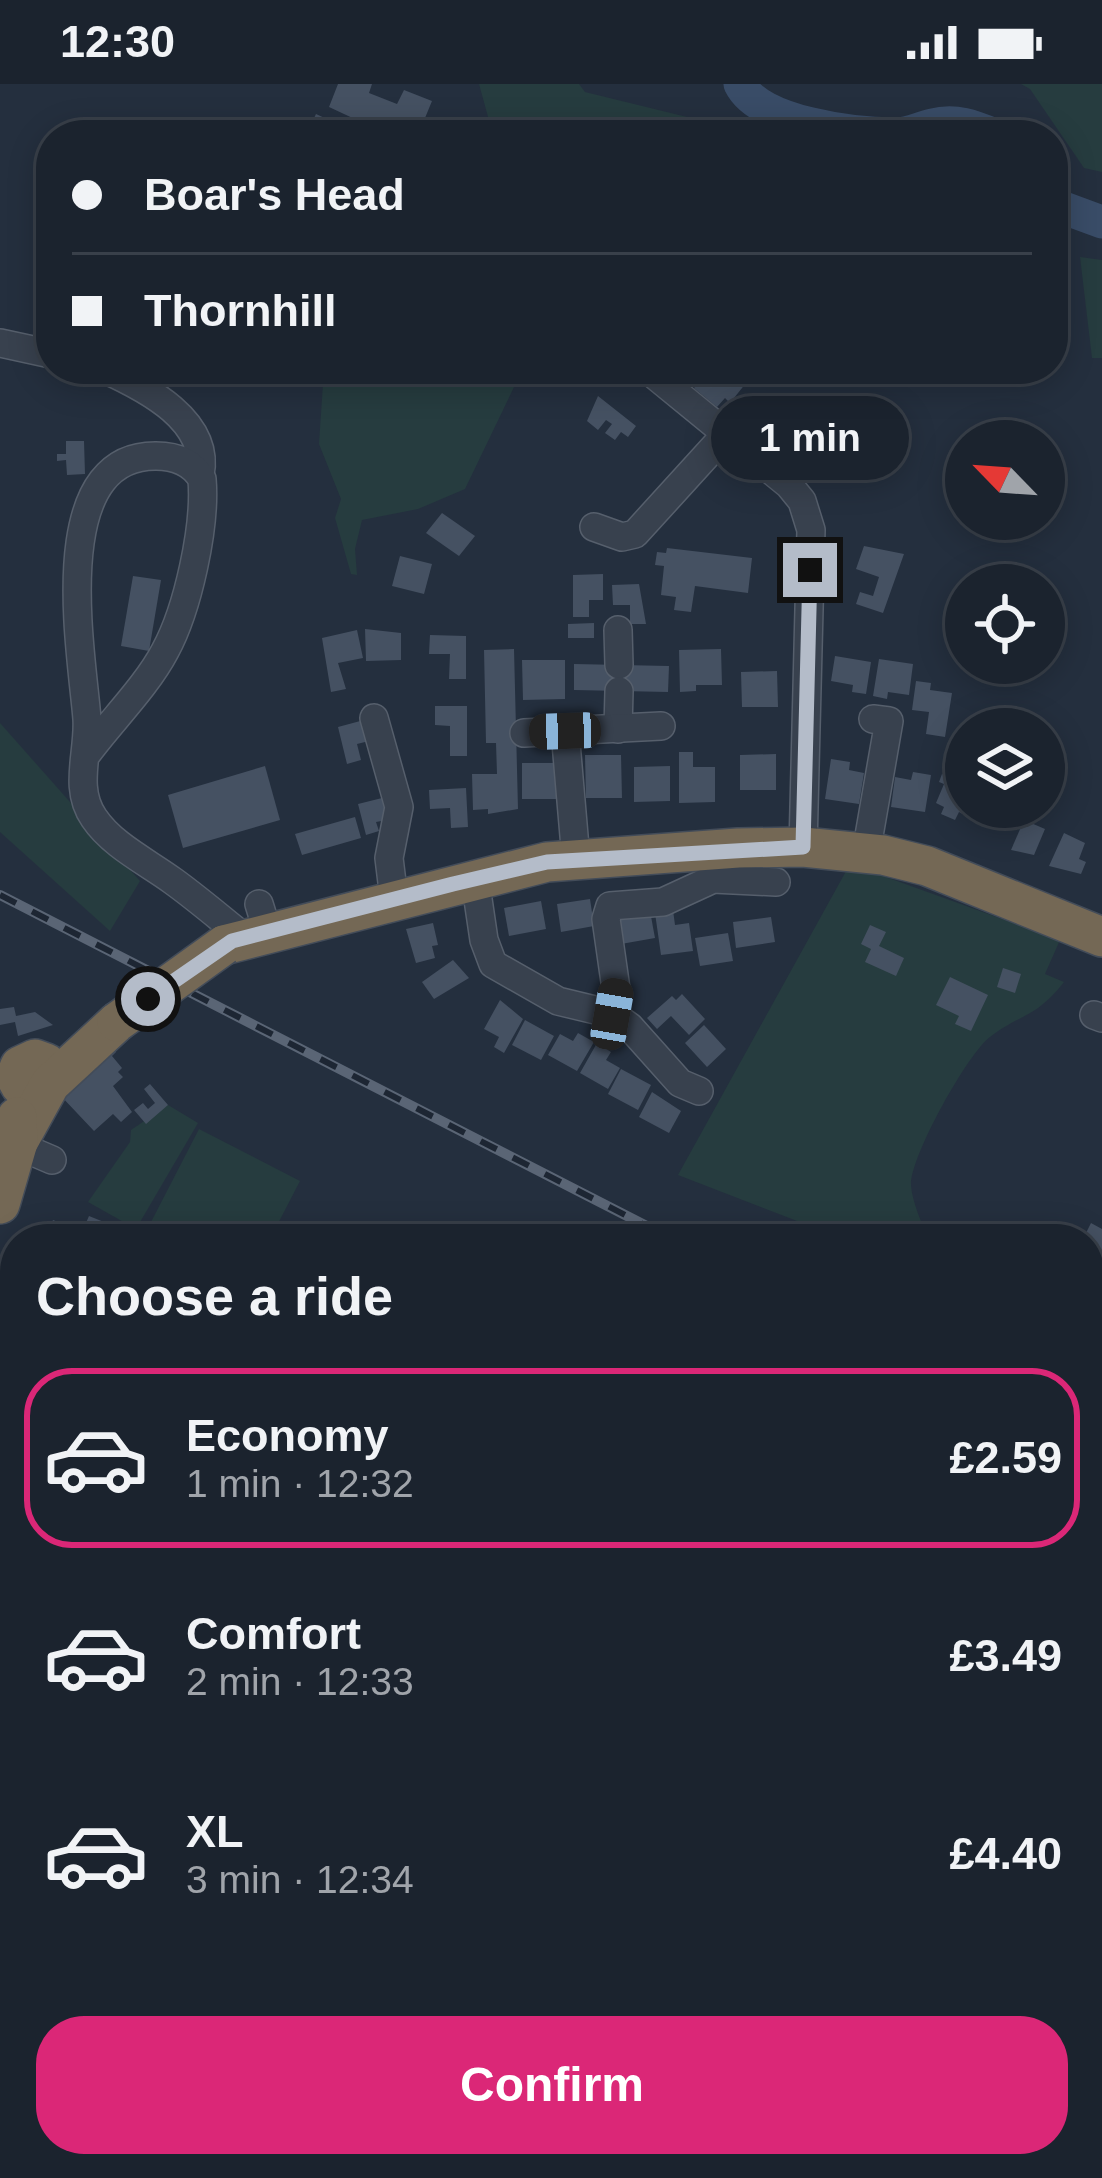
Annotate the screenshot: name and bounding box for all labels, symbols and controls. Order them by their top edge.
text: 12:30 [60,16,175,67]
text: Boar's Head [144,169,405,220]
text: Thornhill [144,285,336,336]
callout: 1 min [711,396,909,480]
text: 1 min [759,416,861,459]
north arrow [945,420,1065,540]
map controls [945,420,1065,828]
route end [783,543,837,597]
button: locate [945,564,1065,684]
button: layers [945,708,1065,828]
car [528,712,602,750]
route start [121,972,175,1026]
car [588,975,636,1053]
text: Choose a ride [36,1266,393,1326]
icon: car [42,1404,150,1512]
text: Economy [186,1410,389,1461]
text: £2.59 [949,1432,1062,1483]
text: 1 min · 12:32 [186,1462,414,1505]
icon: car [42,1602,150,1710]
text: Comfort [186,1608,361,1659]
text: £3.49 [949,1630,1062,1681]
text: 2 min · 12:33 [186,1660,414,1703]
icon: car [42,1800,150,1908]
text: XL [186,1806,244,1857]
text: £4.40 [949,1828,1062,1879]
text: 3 min · 12:34 [186,1858,414,1901]
button: Confirm [36,2016,1068,2154]

